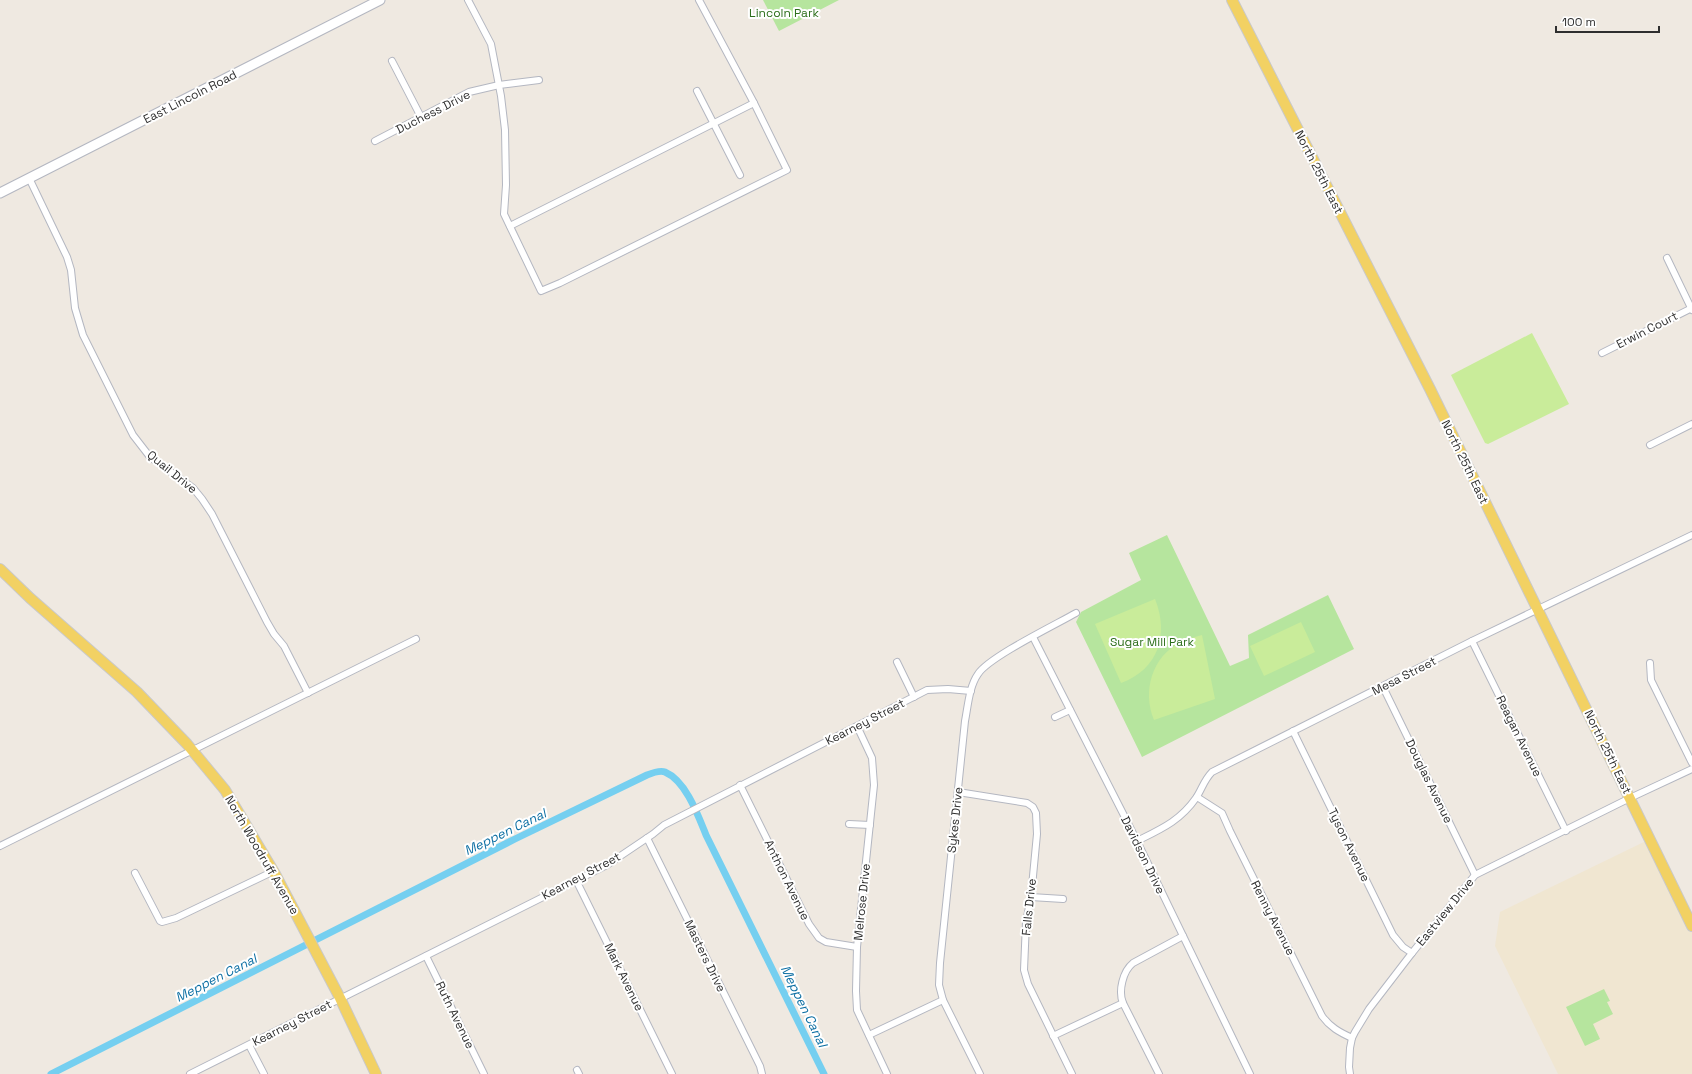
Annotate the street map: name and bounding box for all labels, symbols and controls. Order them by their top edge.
park label: Lincoln Park [749,5,819,21]
scale bar [1556,8,1659,34]
text: 100 m [1562,14,1596,30]
street label: East Lincoln Road [141,67,239,127]
street label: Duchess Drive [393,86,473,138]
street label: North 25th East [1291,128,1347,216]
street label: Erwin Court [1614,308,1680,352]
street label: North 25th East [1438,417,1492,507]
street label: Quail Drive [144,447,200,497]
park label: Sugar Mill Park [1110,634,1195,650]
street label: Mesa Street [1369,653,1439,699]
street label: Reagan Avenue [1492,693,1546,779]
street label: Kearney Street [823,695,907,749]
street label: North 25th East [1581,707,1635,797]
street label: Douglas Avenue [1402,736,1456,826]
street label: Sykes Drive [944,786,966,854]
street label: North Woodruff Avenue [221,793,303,917]
water label: Meppen Canal [461,804,550,859]
street label: Tyson Avenue [1324,806,1374,884]
street label: Davidson Drive [1117,813,1169,897]
street label: Anthon Avenue [761,837,813,923]
street label: Kearney Street [539,848,623,904]
street label: Melrose Drive [850,863,874,941]
street label: Eastview Drive [1413,875,1477,949]
street label: Falls Drive [1018,878,1040,936]
street label: Renny Avenue [1247,878,1299,958]
street label: Masters Drive [681,917,729,995]
street label: Mark Avenue [601,940,647,1014]
water label: Meppen Canal [172,949,261,1006]
water label: Meppen Canal [777,962,832,1051]
street label: Ruth Avenue [432,979,478,1051]
street label: Kearney Street [250,996,334,1050]

